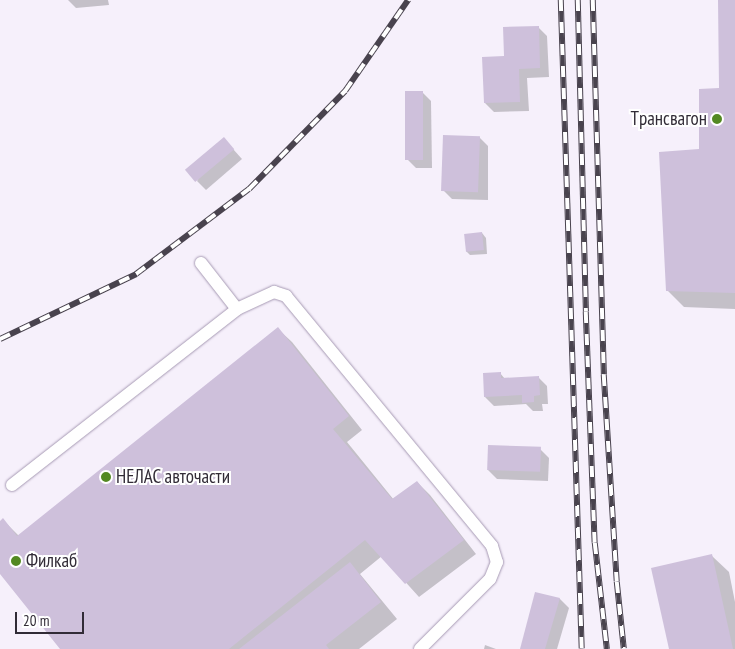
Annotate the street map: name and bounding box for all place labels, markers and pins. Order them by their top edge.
place label: Tрансвагон [631,108,707,130]
marker: Tрансвагон [711,113,723,125]
place label: НЕЛАС авточасти [116,466,231,488]
marker: НЕЛАС авточасти [100,471,112,483]
place label: Филкаб [26,550,77,572]
marker: Филкаб [10,555,22,567]

